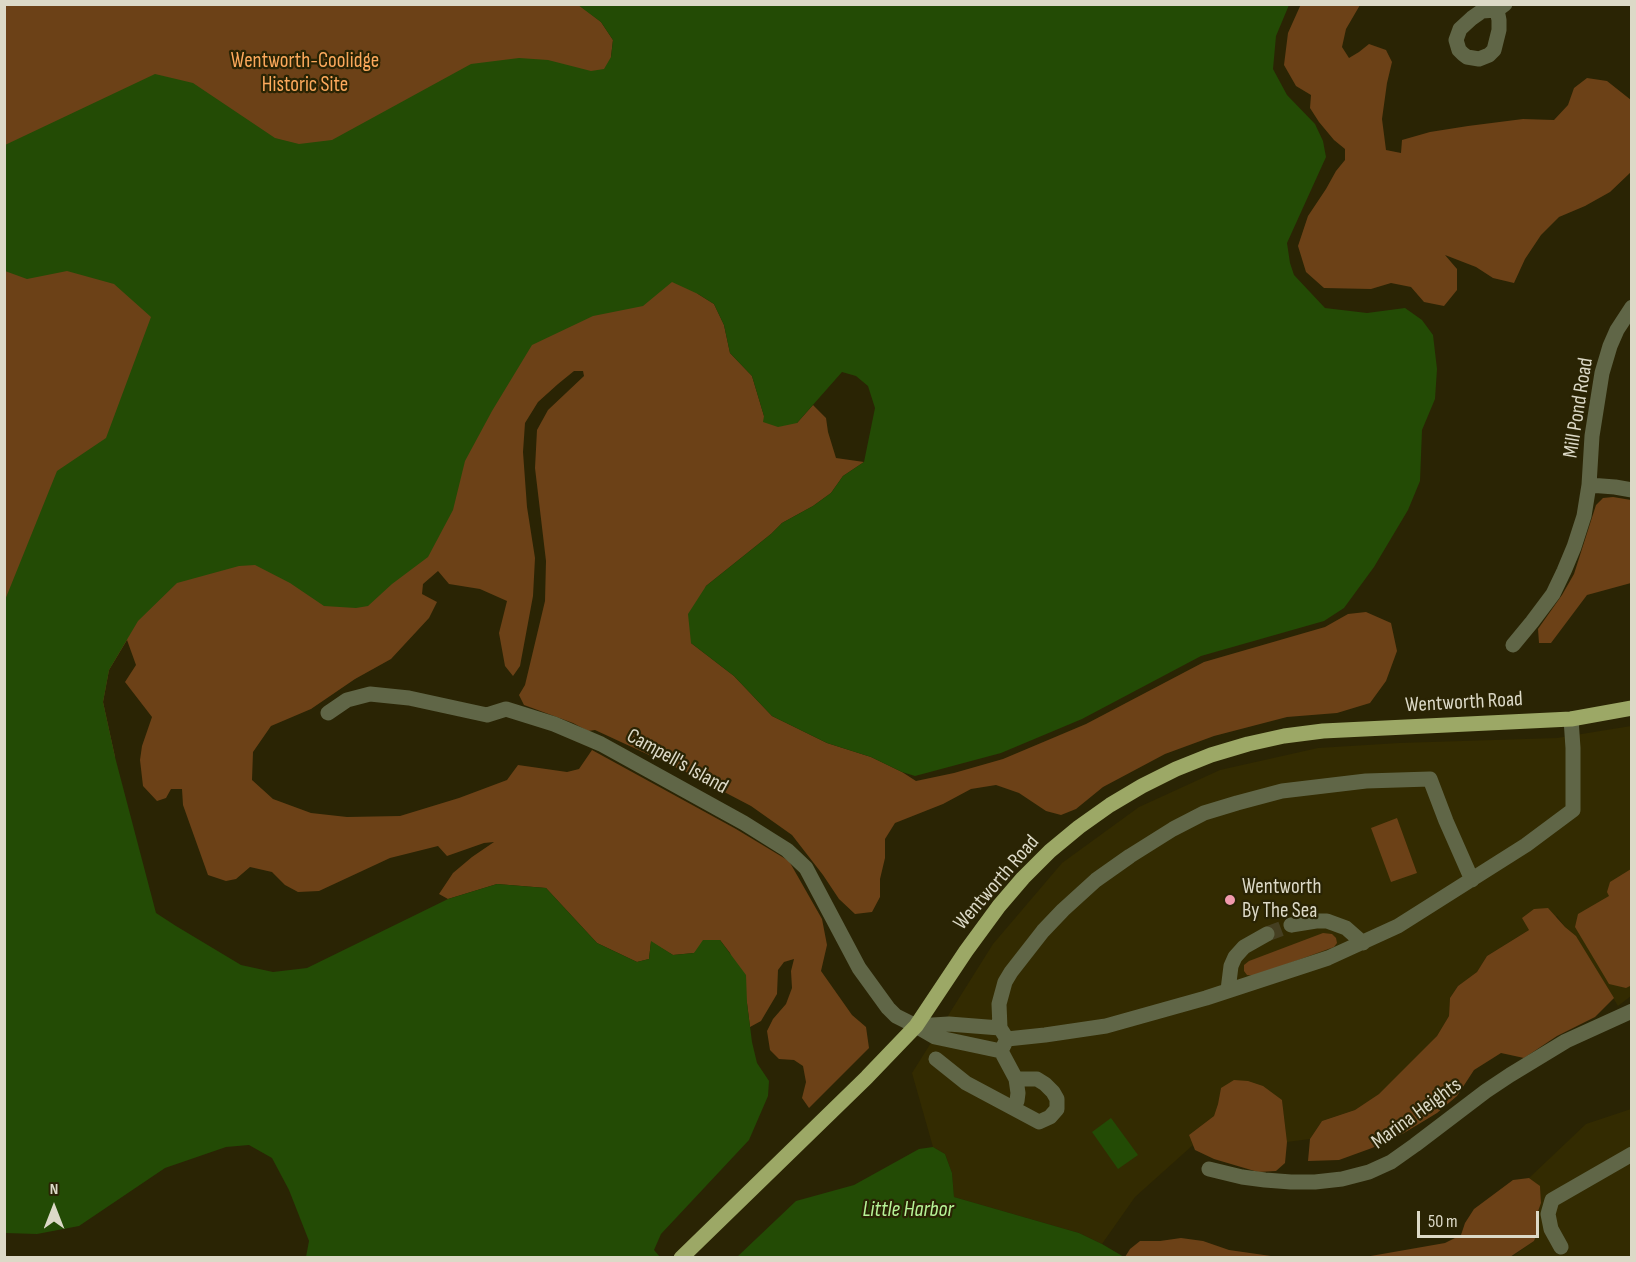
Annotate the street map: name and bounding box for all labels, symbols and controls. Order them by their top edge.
park label: Wentworth-Coolidge Historic Site [231,49,379,99]
street label: Mill Pond Road [1559,356,1599,460]
street label: Wentworth Road [1405,687,1523,719]
street label: Campell's Island [622,724,732,800]
street label: Wentworth Road [949,830,1045,936]
place label: Wentworth By The Sea [1242,875,1321,925]
marker: Wentworth By The Sea [1223,893,1237,907]
street label: Marina Heights [1367,1073,1467,1155]
north arrow [24,1178,84,1238]
text: N [50,1180,58,1199]
water label: Little Harbor [862,1197,954,1223]
scale bar [1420,1199,1542,1237]
text: 50 m [1428,1211,1458,1232]

